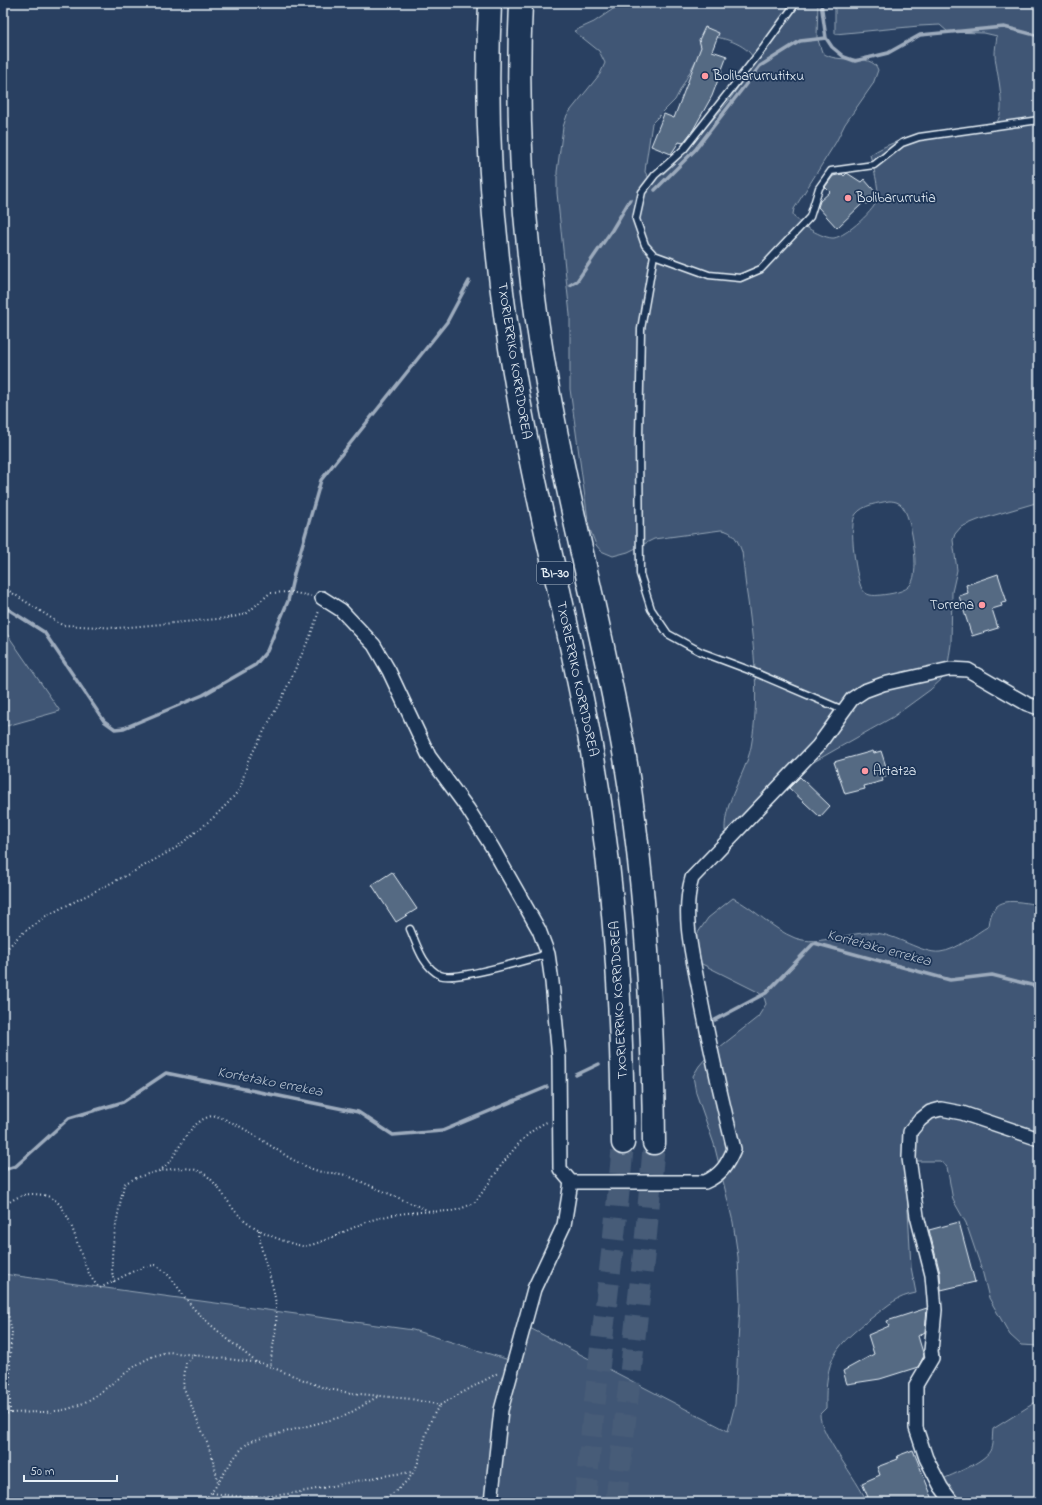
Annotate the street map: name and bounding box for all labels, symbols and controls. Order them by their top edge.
place label: Bolibarurrutitxu [712,66,804,87]
marker: Bolibarurrutitxu [700,71,710,81]
place label: Bolibarurrutia [855,188,936,209]
marker: Bolibarurrutia [843,193,853,203]
street label: TXORIERRIKO KORRIDOREA [491,281,537,441]
road number: BI-30 [537,562,573,584]
place label: Torrena [930,595,974,616]
street label: TXORIERRIKO KORRIDOREA [550,599,604,759]
marker: Torrena [977,600,987,610]
place label: Artatza [873,761,916,782]
marker: Artatza [860,766,870,776]
street label: TXORIERRIKO KORRIDOREA [604,920,634,1080]
water label: Kortetako errekea [825,924,934,973]
water label: Kortetako errekea [215,1061,325,1103]
scale bar [24,1457,117,1483]
text: 50 m [30,1463,54,1481]

